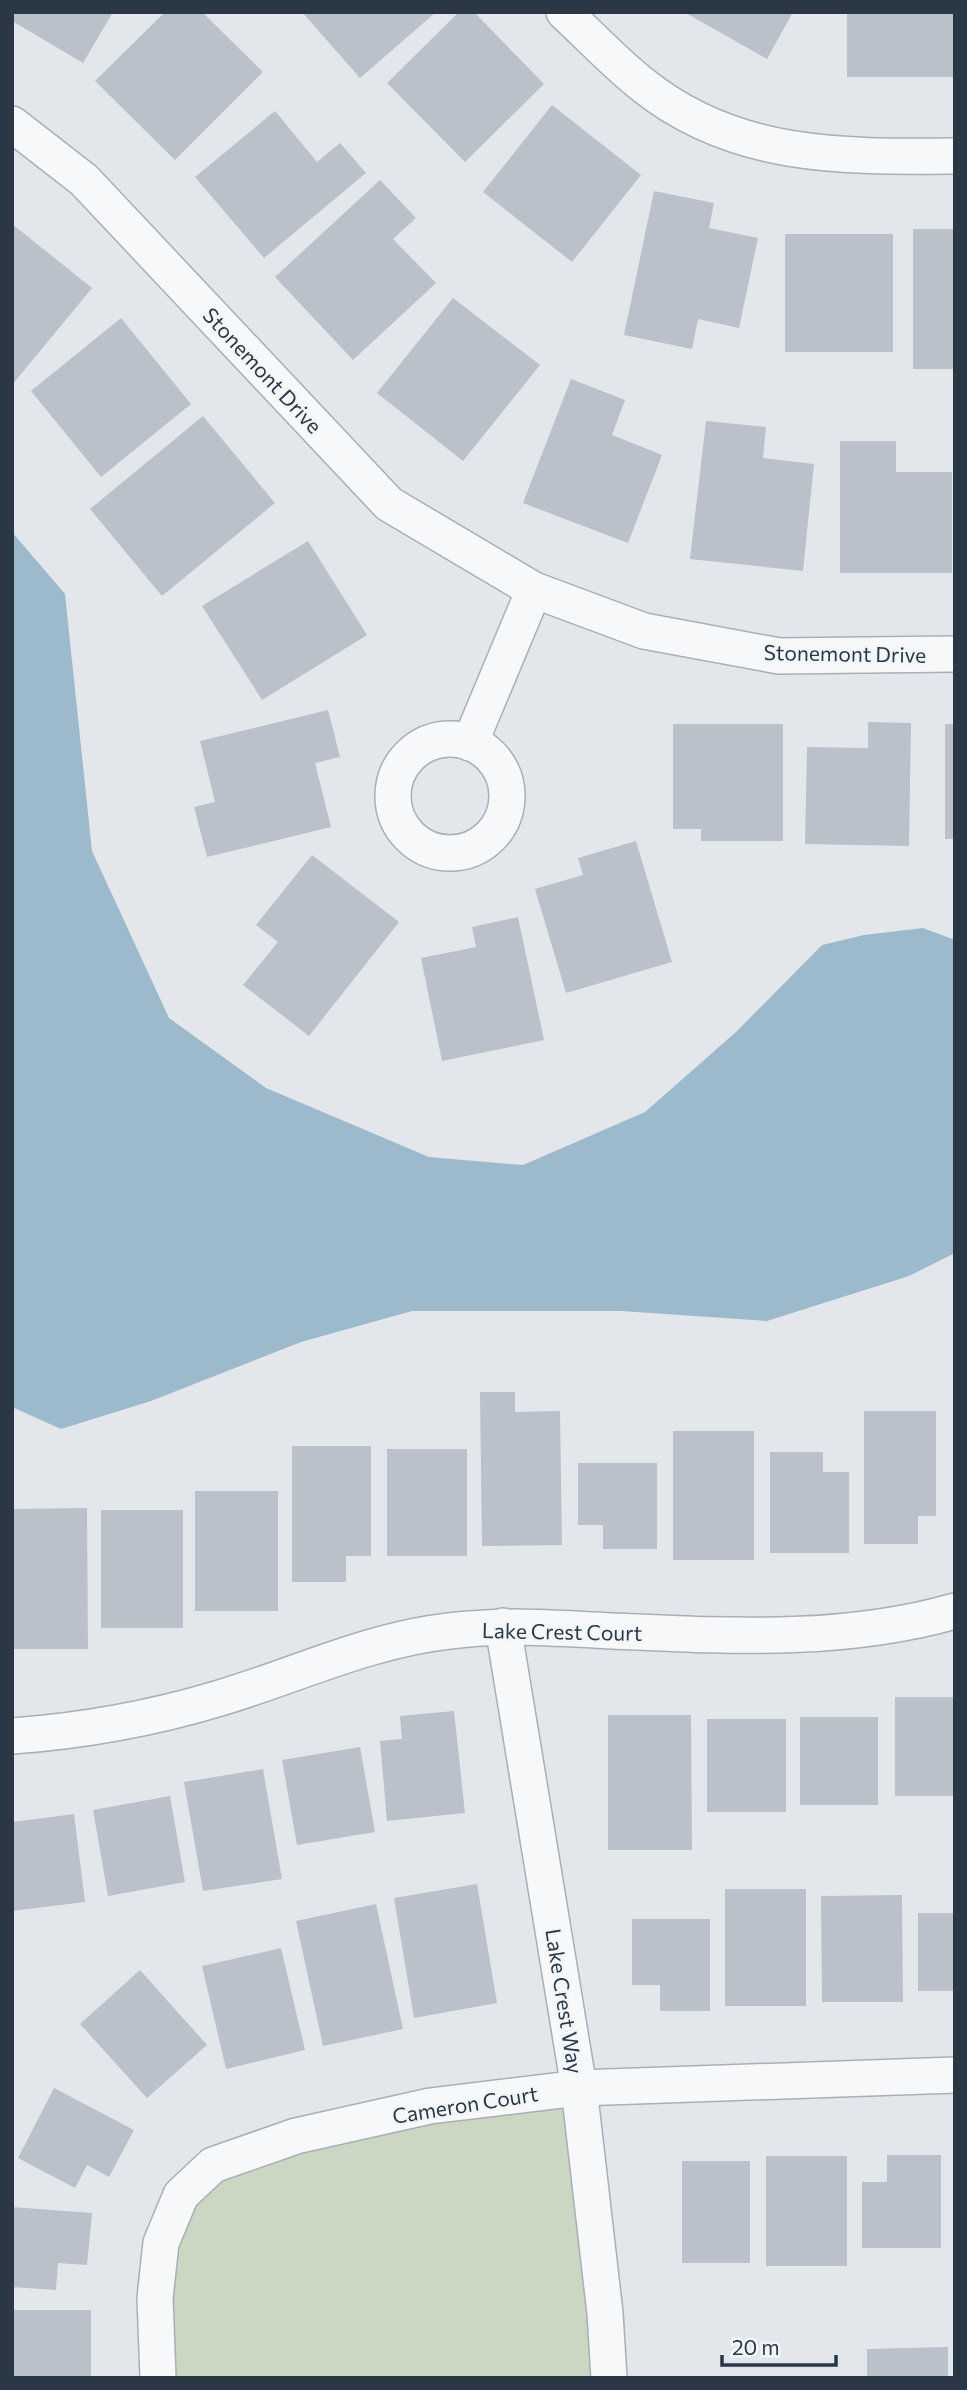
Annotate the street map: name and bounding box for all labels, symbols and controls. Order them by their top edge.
street label: Stonemont Drive [198,302,328,438]
street label: Stonemont Drive [764,639,926,667]
street label: Lake Crest Court [482,1617,642,1645]
street label: Lake Crest Way [541,1927,589,2075]
street label: Cameron Court [390,2080,540,2128]
scale bar [722,2324,836,2368]
text: 20 m [732,2334,780,2359]

